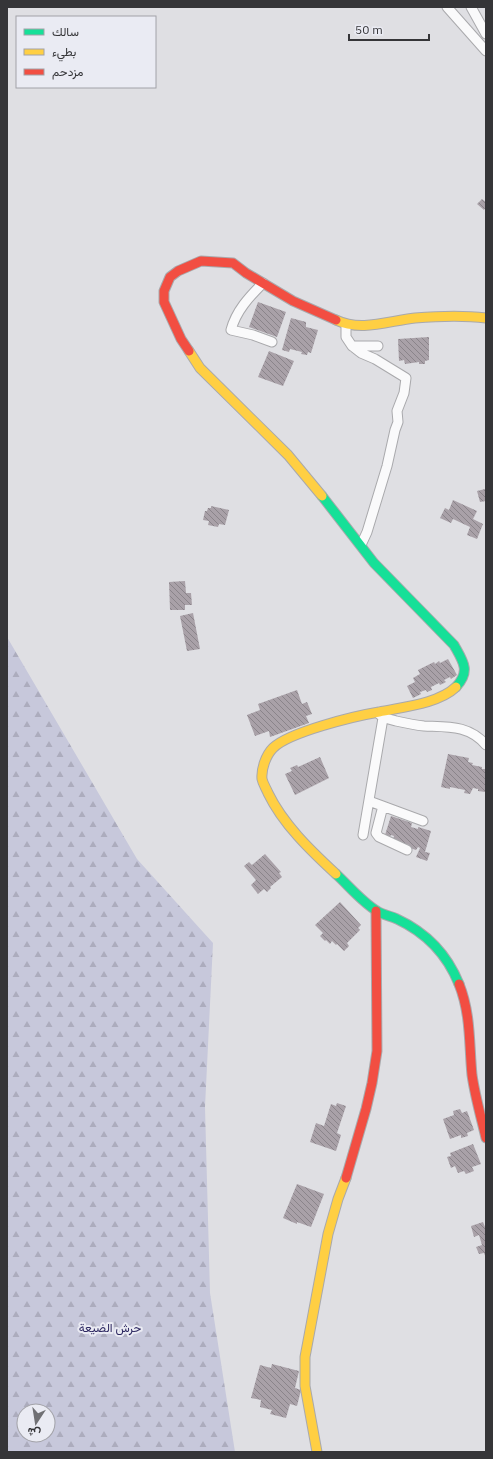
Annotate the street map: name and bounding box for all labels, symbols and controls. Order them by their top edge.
legend [16,16,156,88]
scale bar [349,16,429,42]
text: 50 m [355,22,383,37]
text: سالك [52,24,79,39]
text: بطيء [52,44,76,62]
text: مزدحم [52,64,83,80]
park label: حرش الضيعة [79,1320,141,1336]
north arrow [16,1403,56,1443]
text: ش [26,1425,42,1441]

